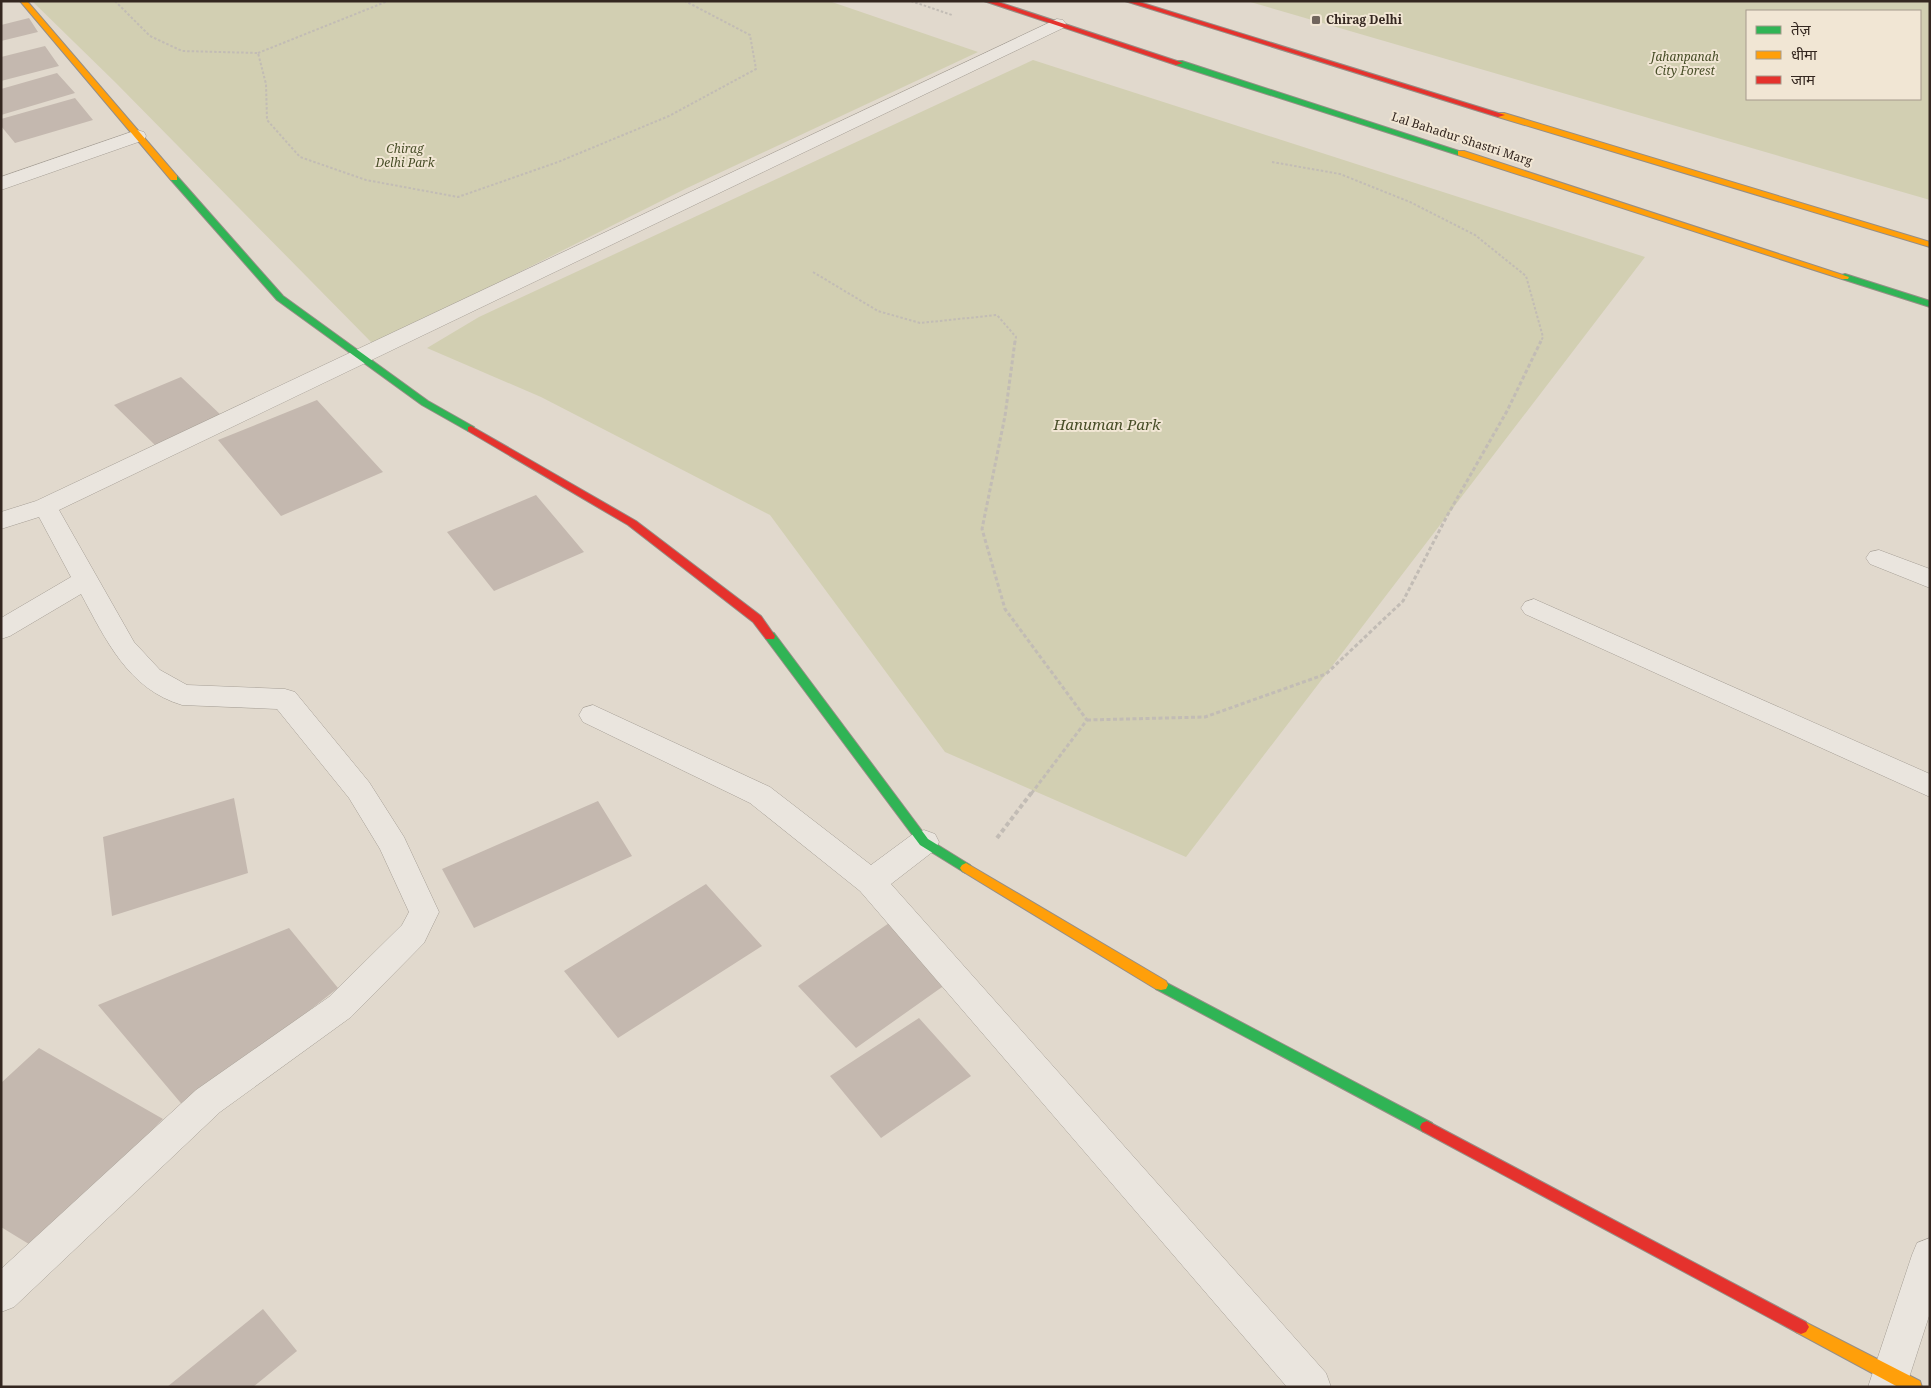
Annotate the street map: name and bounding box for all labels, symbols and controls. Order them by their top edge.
legend [1746,10,1921,100]
place label: Chirag Delhi [1326,11,1403,28]
marker: Chirag Delhi [1310,14,1322,26]
text: तेज़ [1791,19,1812,39]
text: धीमा [1791,44,1818,64]
park label: Jahanpanah City Forest [1649,48,1719,79]
text: जाम [1791,69,1816,89]
street label: Lal Bahadur Shastri Marg [1390,108,1535,170]
park label: Chirag Delhi Park [374,140,436,171]
park label: Hanuman Park [1052,414,1161,434]

